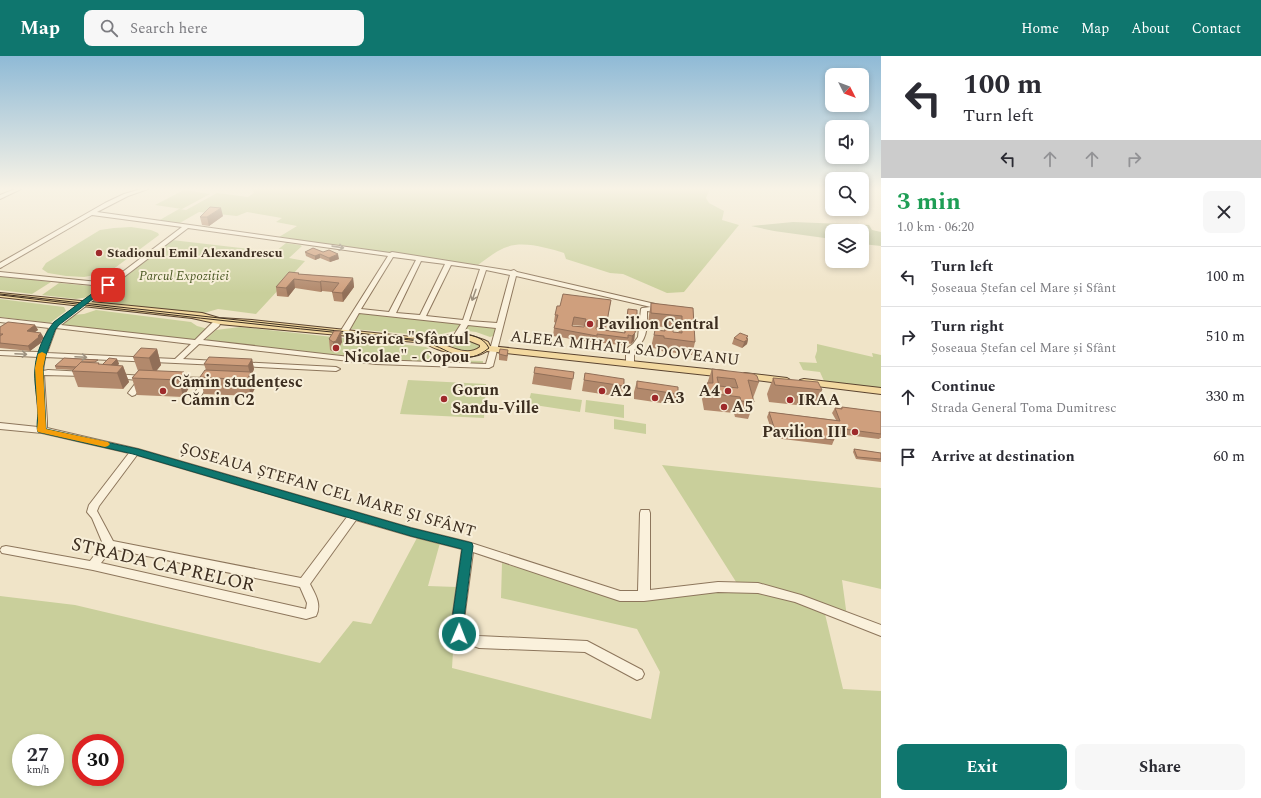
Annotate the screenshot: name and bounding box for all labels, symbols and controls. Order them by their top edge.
search box [84,10,364,46]
text: Map [20,14,60,43]
icon: search [98,17,120,39]
text: Search here [130,17,208,40]
text: Home [1021,18,1059,39]
text: Map [1081,18,1109,39]
text: About [1131,18,1170,39]
text: Contact [1192,18,1241,39]
text: 100 m [963,63,1042,106]
north arrow [825,68,869,112]
map controls [825,68,869,268]
icon: left [897,72,949,124]
text: Turn left [963,102,1034,129]
button: sound [825,120,869,164]
icon: left [997,148,1019,170]
icon: ahead [1039,148,1061,170]
icon: ahead [1081,148,1103,170]
icon: right [1123,148,1145,170]
button: search [825,172,869,216]
text: 3 min [897,184,961,220]
button: close [1203,191,1245,233]
text: 1.0 km · 06:20 [897,217,974,237]
button: layers [825,224,869,268]
place label: Stadionul Emil Alexandrescu [107,243,283,263]
one-way arrow [331,243,344,251]
marker: Stadionul Emil Alexandrescu [94,248,104,258]
text: Turn left [931,255,993,278]
text: 100 m [1206,265,1245,288]
park label: Parcul Expoziției [139,266,229,286]
icon: left [897,266,919,288]
pin [91,268,125,302]
icon: arrive [97,274,119,296]
text: Șoseaua Ștefan cel Mare și Sfânt [931,278,1116,298]
one-way arrow [470,289,478,301]
place label: Pavilion Central [598,312,719,336]
text: Turn right [931,315,1004,338]
marker: Pavilion Central [585,319,595,329]
street label: ALEEA MIHAIL SADOVEANU [509,324,741,372]
text: 510 m [1206,325,1245,348]
icon: right [897,326,919,348]
place label: Biserica "Sfântul Nicolae" - Copou [344,327,470,369]
text: Șoseaua Ștefan cel Mare și Sfânt [931,338,1116,358]
marker: Biserica "Sfântul Nicolae" - Copou [331,343,341,353]
one-way arrow [14,350,27,358]
one-way arrow [74,353,87,361]
place label: Cămin studențesc - Cămin C2 [171,370,303,412]
text: Continue [931,375,996,398]
place label: Gorun Sandu-Ville [452,378,539,420]
place label: A2 [610,379,631,403]
place label: A4 [699,379,720,403]
text: 330 m [1206,385,1245,408]
marker: Cămin studențesc - Cămin C2 [158,386,168,396]
marker: A2 [597,386,607,396]
place label: A3 [663,386,684,410]
marker: A4 [723,386,733,396]
icon: ahead [897,386,919,408]
place label: IRAA [798,388,841,412]
marker: A3 [650,393,660,403]
marker: Gorun Sandu-Ville [439,394,449,404]
place label: A5 [732,395,753,419]
marker: IRAA [785,395,795,405]
text: Strada General Toma Dumitresc [931,398,1117,418]
marker: A5 [719,402,729,412]
place label: Pavilion III [762,420,847,444]
marker: Pavilion III [850,427,860,437]
street label: ȘOSEAUA ȘTEFAN CEL MARE ȘI SFÂNT [177,436,479,544]
text: Arrive at destination [931,445,1075,468]
text: 60 m [1213,445,1245,468]
icon: arrive [897,446,919,468]
street label: STRADA CAPRELOR [68,530,258,600]
position arrow [438,613,480,655]
speed limit sign: 30 [72,734,124,786]
text: 27 [27,740,49,770]
button: Exit [897,744,1067,790]
button: Share [1075,744,1245,790]
text: km/h [27,762,49,778]

